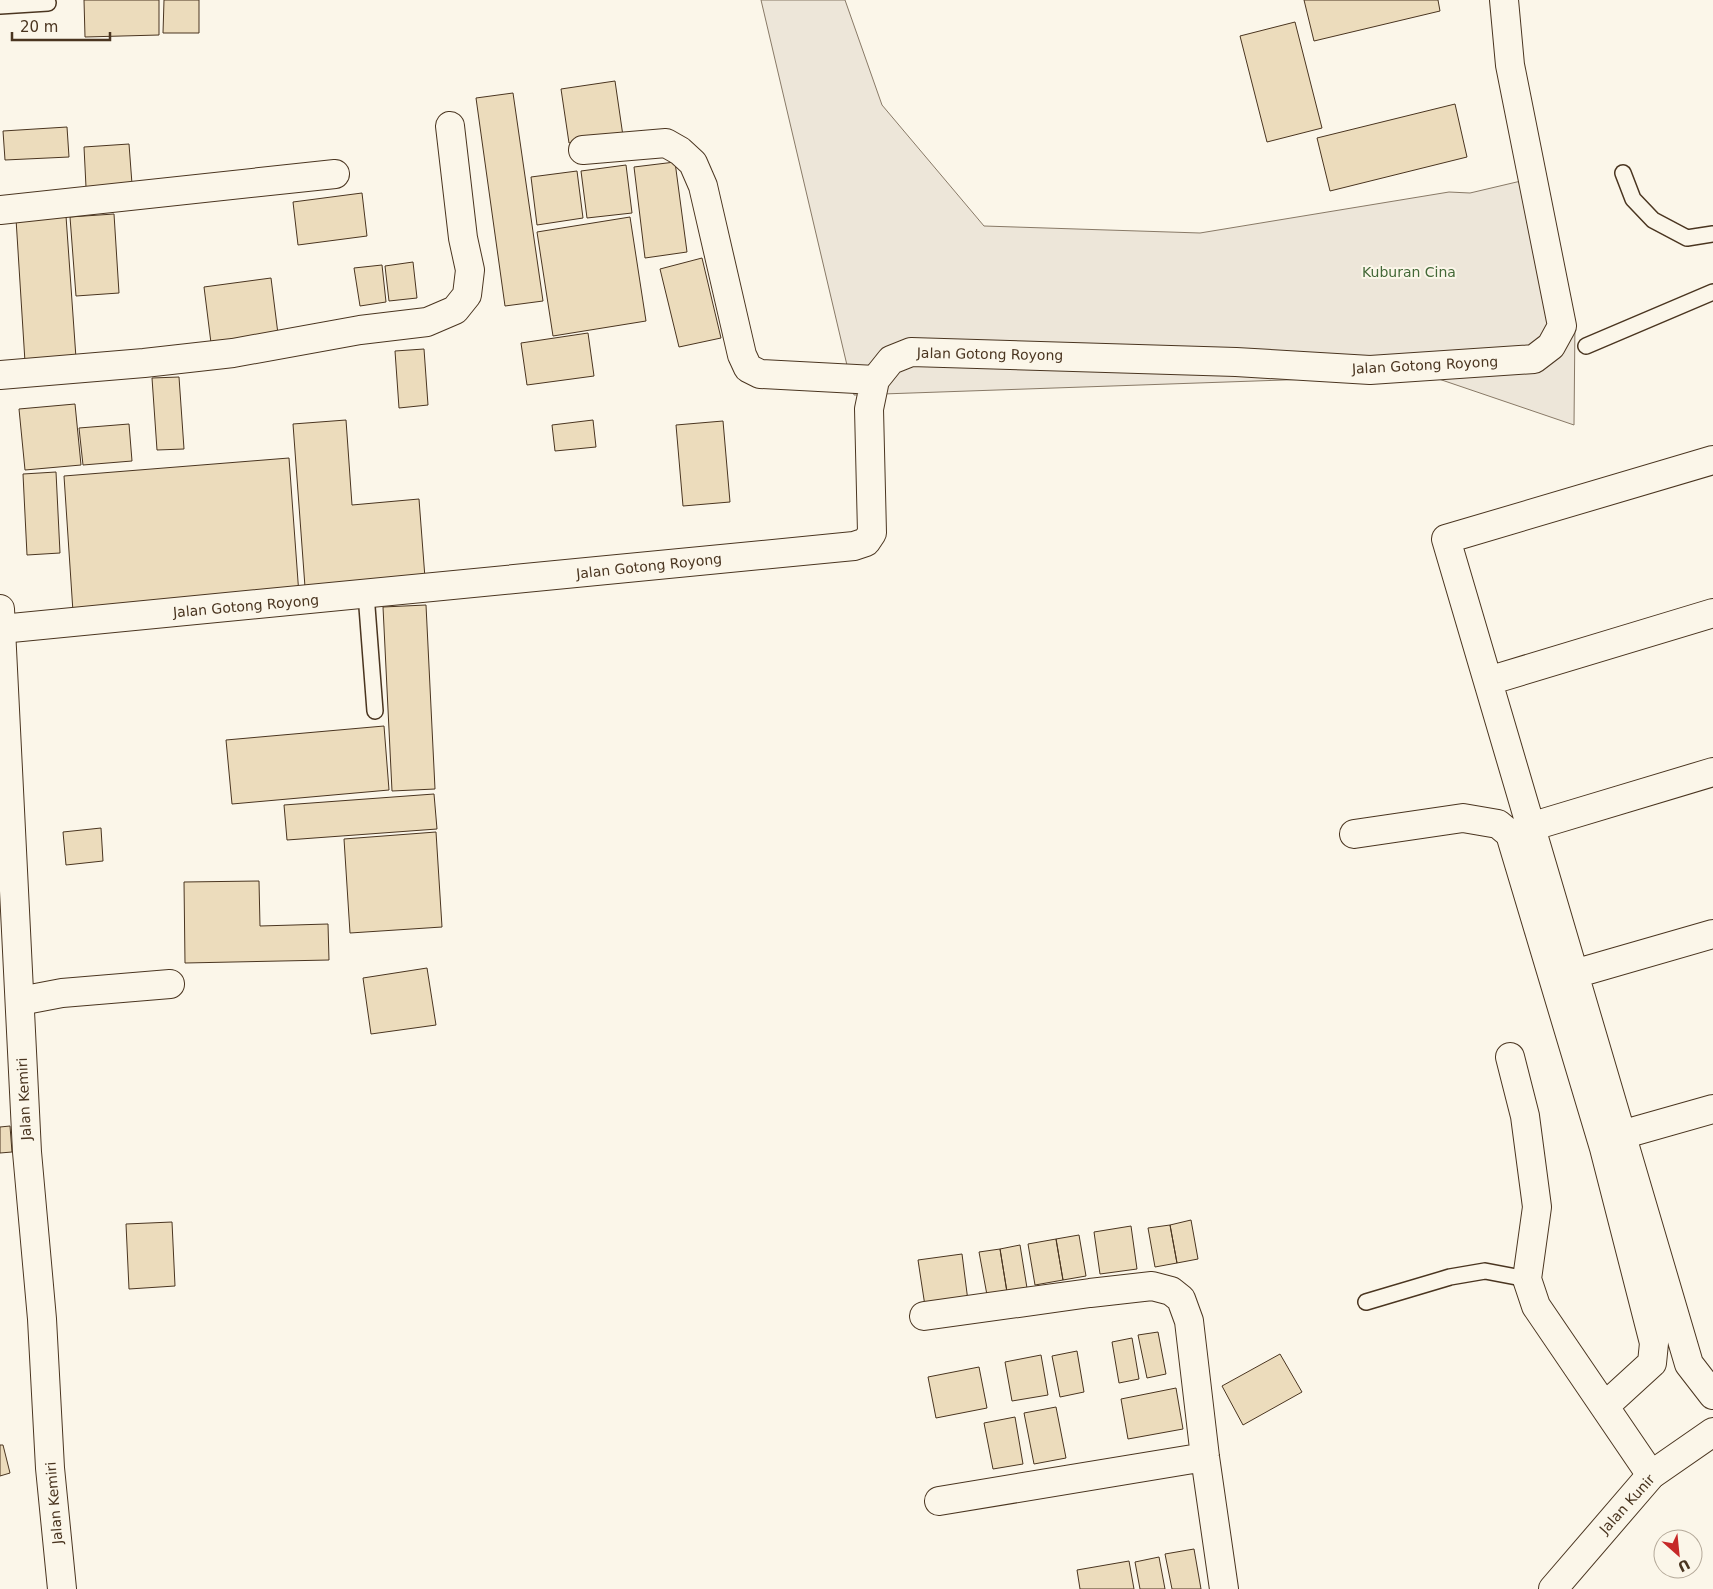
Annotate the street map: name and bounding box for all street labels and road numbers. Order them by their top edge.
street label: Jalan Gotong Royong [916,345,1063,363]
street label: Jalan Gotong Royong [1350,353,1499,377]
street label: Jalan Gotong Royong [574,550,723,582]
street label: Jalan Gotong Royong [171,592,320,620]
street label: Jalan Kemiri [14,1057,34,1142]
street label: Jalan Kemiri [42,1461,66,1546]
street label: Jalan Kunir [1596,1471,1658,1538]

